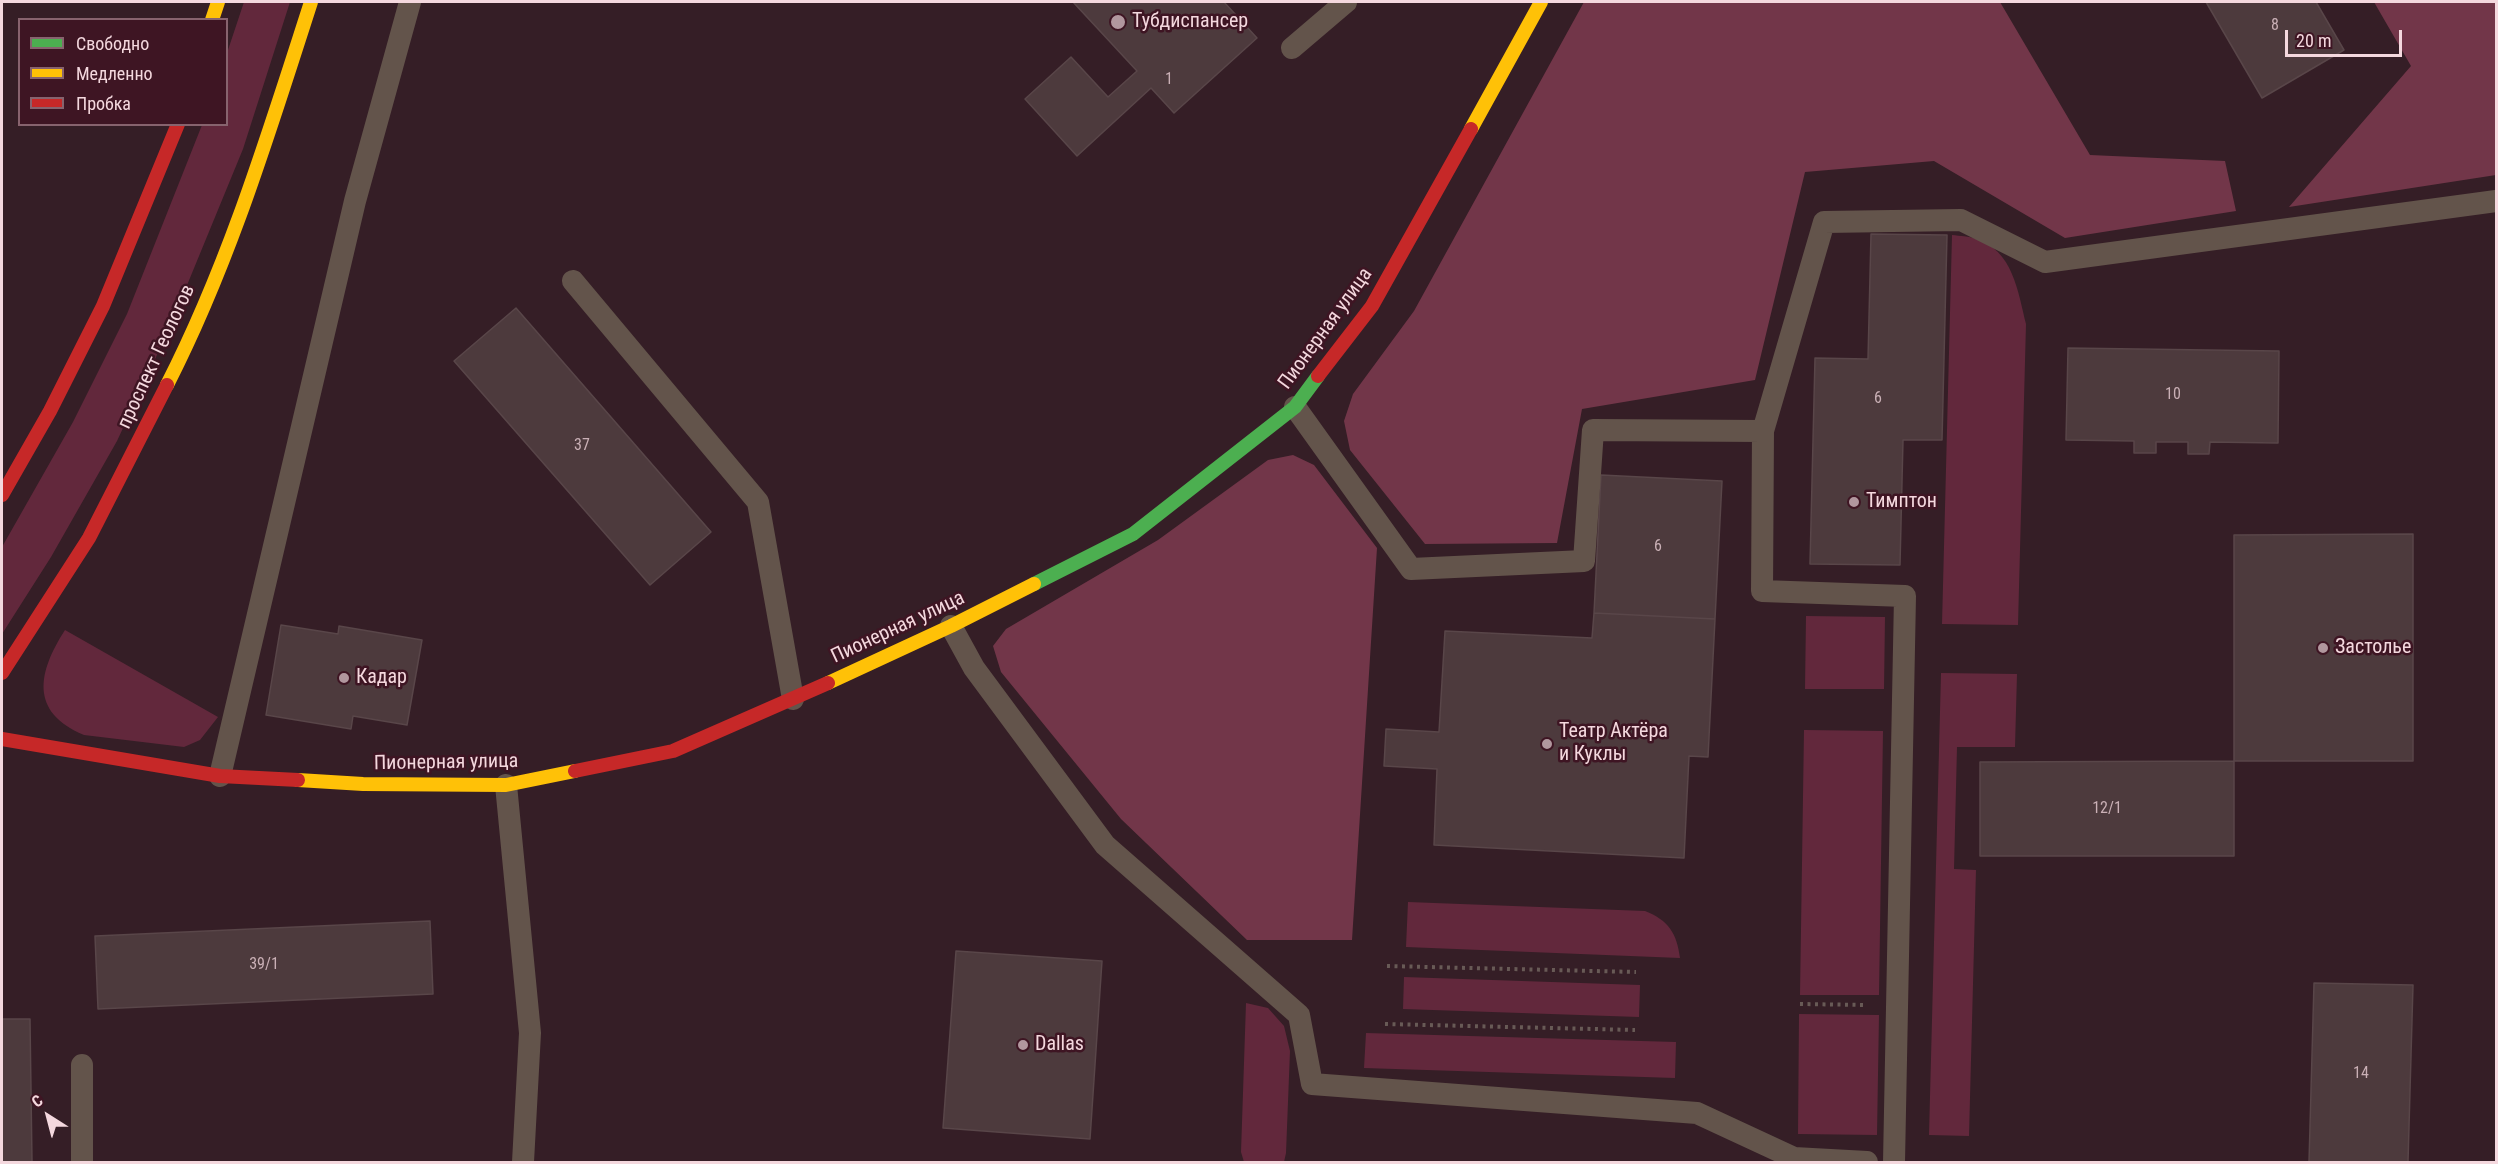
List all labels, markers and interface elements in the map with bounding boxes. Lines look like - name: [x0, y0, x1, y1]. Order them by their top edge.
- place label: Тубдиспансер: [1132, 10, 1248, 34]
- marker: Тубдиспансер: [1109, 13, 1127, 31]
- house number: 8: [2271, 16, 2279, 36]
- legend: [18, 18, 228, 126]
- scale bar: [2288, 18, 2405, 56]
- text: 20 m: [2296, 30, 2331, 51]
- text: Свободно: [76, 33, 149, 54]
- text: Медленно: [76, 63, 153, 84]
- house number: 1: [1165, 70, 1173, 90]
- text: Пробка: [76, 93, 131, 114]
- street label: Пионерная улица: [1274, 264, 1378, 394]
- street label: проспект Геологов: [113, 281, 201, 433]
- house number: 10: [2165, 385, 2181, 405]
- house number: 6: [1874, 389, 1882, 409]
- house number: 37: [574, 436, 590, 456]
- place label: Тимптон: [1866, 490, 1937, 514]
- marker: Тимптон: [1847, 495, 1861, 509]
- house number: 6: [1654, 537, 1662, 557]
- street label: Пионерная улица: [827, 587, 969, 669]
- place label: Застолье: [2335, 636, 2411, 660]
- marker: Застолье: [2316, 641, 2330, 655]
- place label: Кадар: [356, 666, 407, 690]
- marker: Кадар: [337, 671, 351, 685]
- place label: Театр Актёра и Куклы: [1559, 720, 1668, 767]
- marker: Театр Актёра и Куклы: [1540, 737, 1554, 751]
- street label: Пионерная улица: [374, 750, 518, 776]
- house number: 12/1: [2092, 799, 2122, 819]
- house number: 39/1: [249, 955, 279, 975]
- place label: Dallas: [1035, 1033, 1084, 1057]
- marker: Dallas: [1016, 1038, 1030, 1052]
- house number: 14: [2353, 1064, 2369, 1084]
- north arrow: [18, 1086, 78, 1146]
- text: С: [28, 1091, 46, 1111]

